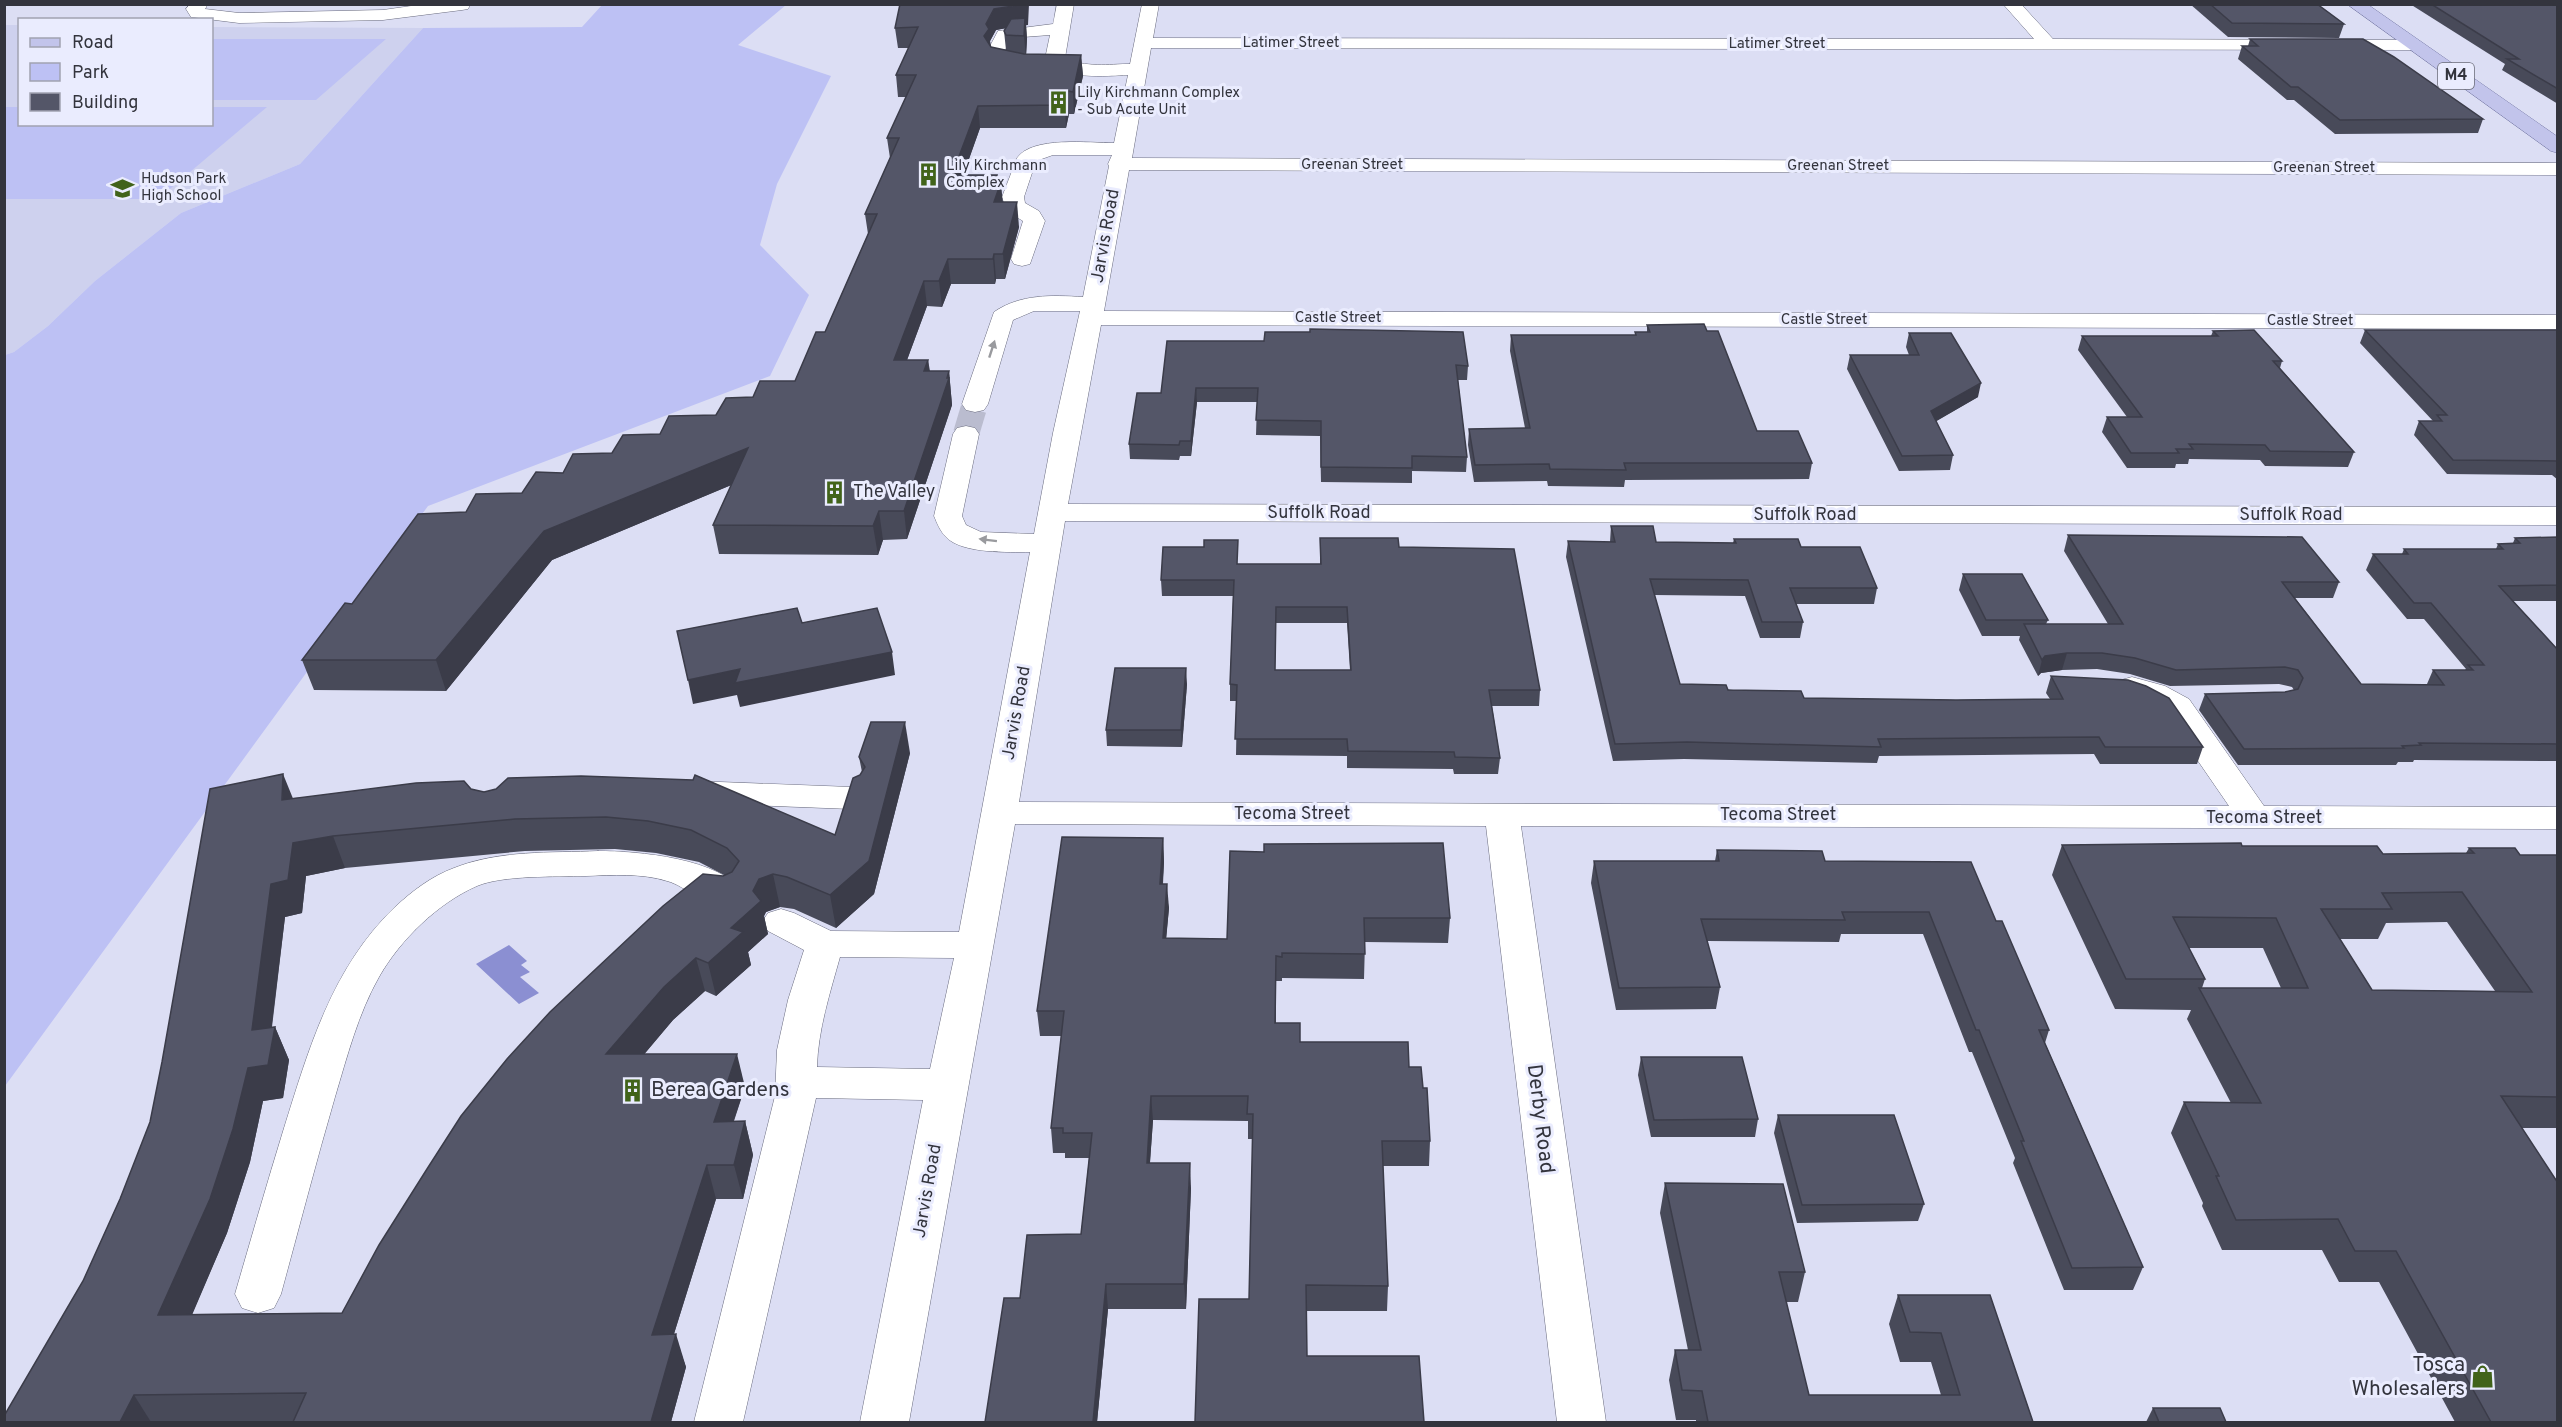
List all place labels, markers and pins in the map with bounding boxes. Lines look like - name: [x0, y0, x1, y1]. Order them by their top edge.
- place label: Lily Kirchmann Complex - Sub Acute Unit: [1077, 84, 1240, 120]
- building icon: Lily Kirchmann Complex - Sub Acute Unit: [1046, 89, 1072, 115]
- place label: Lily Kirchmann Complex: [946, 157, 1047, 193]
- building icon: Lily Kirchmann Complex: [915, 162, 941, 188]
- place label: Hudson Park High School: [141, 170, 226, 206]
- school or university icon: Hudson Park High School: [110, 175, 136, 201]
- building icon: The Valley: [822, 479, 848, 505]
- place label: The Valley: [853, 481, 935, 504]
- building icon: Berea Gardens: [620, 1077, 646, 1103]
- place label: Berea Gardens: [651, 1077, 790, 1104]
- place label: Tosca Wholesalers: [2351, 1352, 2465, 1403]
- shop icon: Tosca Wholesalers: [2470, 1364, 2496, 1390]

